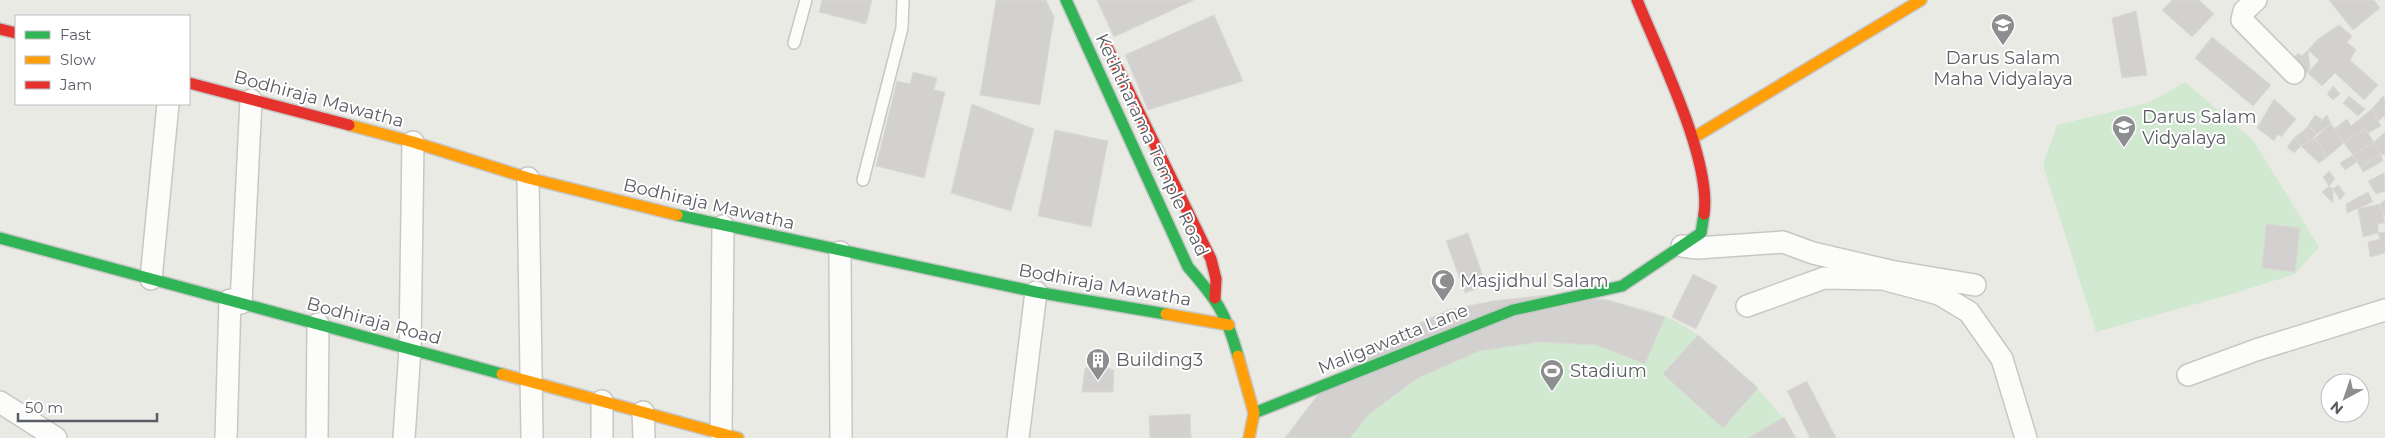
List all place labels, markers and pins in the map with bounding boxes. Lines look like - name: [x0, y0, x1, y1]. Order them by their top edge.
- school or university icon: Darus Salam Maha Vidyalaya: [1990, 12, 2016, 46]
- place label: Darus Salam Maha Vidyalaya: [1933, 47, 2073, 90]
- place label: Darus Salam Vidyalaya: [2142, 106, 2257, 149]
- school or university icon: Darus Salam Vidyalaya: [2111, 114, 2137, 148]
- mosque icon: Masjidhul Salam: [1430, 268, 1456, 302]
- place label: Masjidhul Salam: [1460, 270, 1609, 292]
- building icon: Building3: [1085, 347, 1111, 381]
- place label: Building3: [1116, 349, 1203, 371]
- sports icon: Stadium: [1539, 358, 1565, 392]
- place label: Stadium: [1570, 360, 1647, 382]

